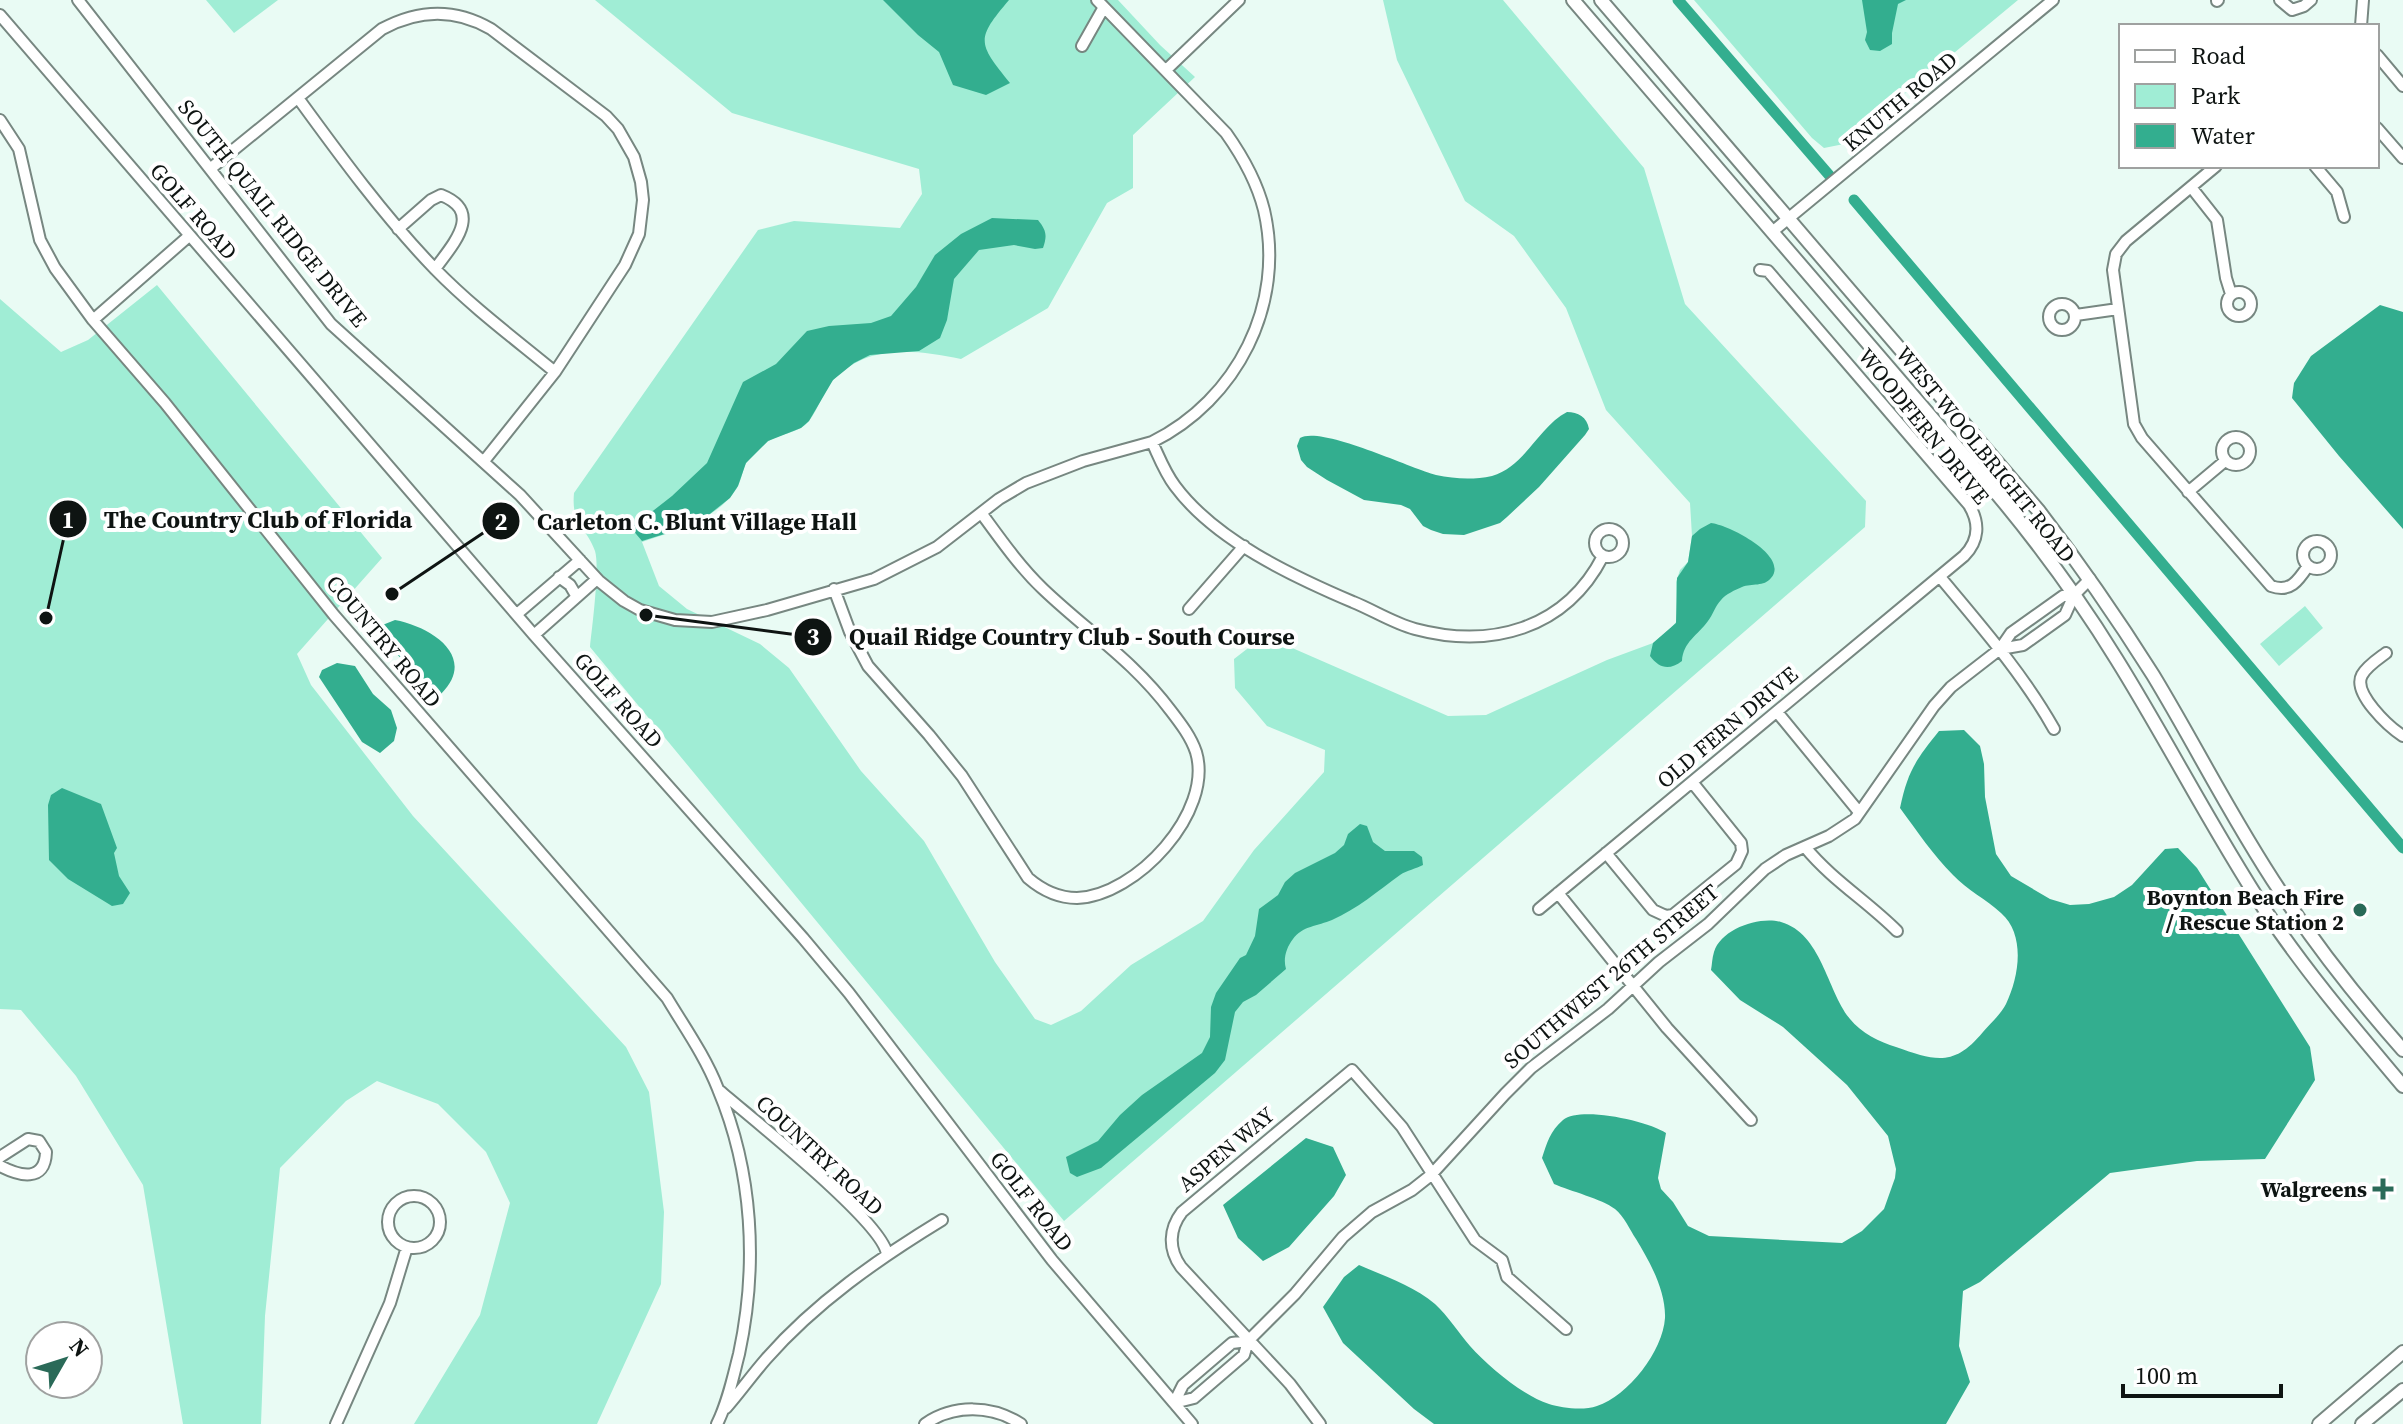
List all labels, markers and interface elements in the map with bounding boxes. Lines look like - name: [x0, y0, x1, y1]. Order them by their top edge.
- legend: [2119, 24, 2379, 168]
- text: Road: [2191, 39, 2246, 72]
- street label: KNUTH ROAD: [1836, 44, 1964, 158]
- text: Park: [2191, 79, 2241, 112]
- street label: SOUTH QUAIL RIDGE DRIVE: [172, 93, 374, 333]
- text: Water: [2191, 119, 2255, 152]
- street label: GOLF ROAD: [144, 156, 244, 266]
- street label: WEST WOOLBRIGHT ROAD: [1889, 339, 2083, 569]
- street label: WOODFERN DRIVE: [1852, 342, 1996, 510]
- callout: The Country Club of Florida: [48, 495, 428, 543]
- callout: Carleton C. Blunt Village Hall: [481, 497, 873, 545]
- text: 1: [61, 503, 75, 536]
- text: The Country Club of Florida: [104, 503, 412, 536]
- text: 2: [494, 505, 508, 538]
- text: Carleton C. Blunt Village Hall: [537, 505, 857, 538]
- street label: COUNTRY ROAD: [320, 568, 448, 714]
- callout: Quail Ridge Country Club - South Course: [793, 613, 1311, 661]
- text: 3: [806, 620, 820, 653]
- text: Quail Ridge Country Club - South Course: [849, 620, 1295, 653]
- street label: GOLF ROAD: [568, 646, 670, 754]
- street label: OLD FERN DRIVE: [1650, 659, 1804, 795]
- street label: SOUTHWEST 26TH STREET: [1497, 877, 1725, 1075]
- place label: Boynton Beach Fire / Rescue Station 2: [2147, 882, 2344, 937]
- marker: Boynton Beach Fire / Rescue Station 2: [2351, 901, 2369, 919]
- street label: COUNTRY ROAD: [750, 1088, 890, 1222]
- street label: ASPEN WAY: [1171, 1100, 1281, 1198]
- street label: GOLF ROAD: [983, 1145, 1081, 1257]
- place label: Walgreens: [2260, 1174, 2367, 1204]
- marker: Walgreens: [2374, 1180, 2392, 1198]
- north arrow: [24, 1320, 104, 1400]
- text: N: [63, 1332, 96, 1363]
- scale bar: [2123, 1348, 2281, 1398]
- text: 100 m: [2135, 1359, 2198, 1392]

